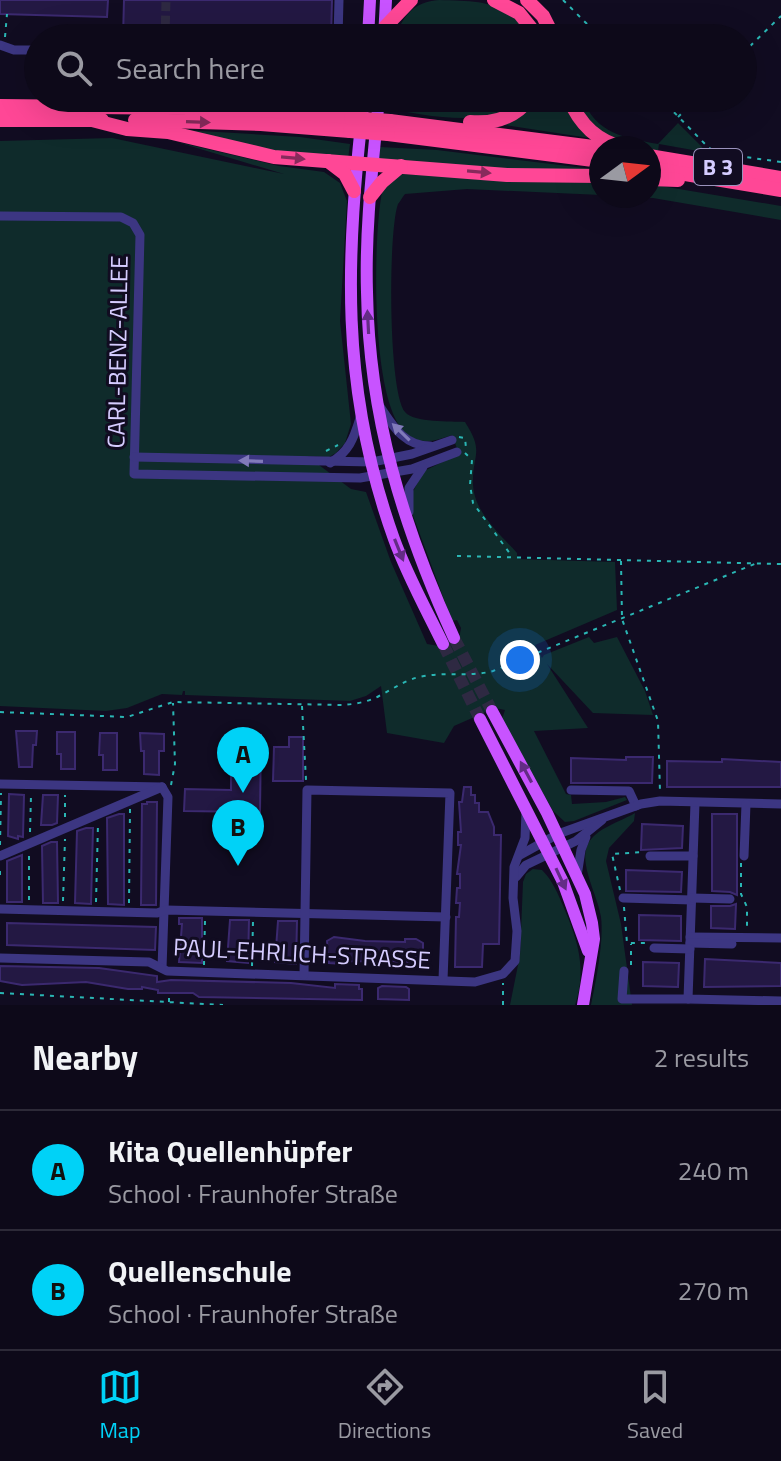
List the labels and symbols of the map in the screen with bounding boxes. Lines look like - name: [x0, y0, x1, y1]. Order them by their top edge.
- one-way arrow: [186, 115, 211, 128]
- north arrow: [589, 136, 661, 208]
- road number: B 3: [694, 149, 742, 185]
- one-way arrow: [281, 152, 306, 165]
- one-way arrow: [467, 166, 492, 179]
- street label: CARL-BENZ-ALLEE: [97, 255, 137, 449]
- one-way arrow: [361, 309, 374, 334]
- one-way arrow: [392, 423, 411, 441]
- one-way arrow: [238, 454, 263, 467]
- one-way arrow: [393, 538, 406, 562]
- your location: [500, 640, 540, 680]
- pin: A: [217, 727, 269, 793]
- one-way arrow: [519, 761, 533, 783]
- pin: B: [212, 800, 264, 866]
- one-way arrow: [554, 867, 568, 890]
- street label: PAUL-EHRLICH-STRASSE: [172, 928, 432, 978]

